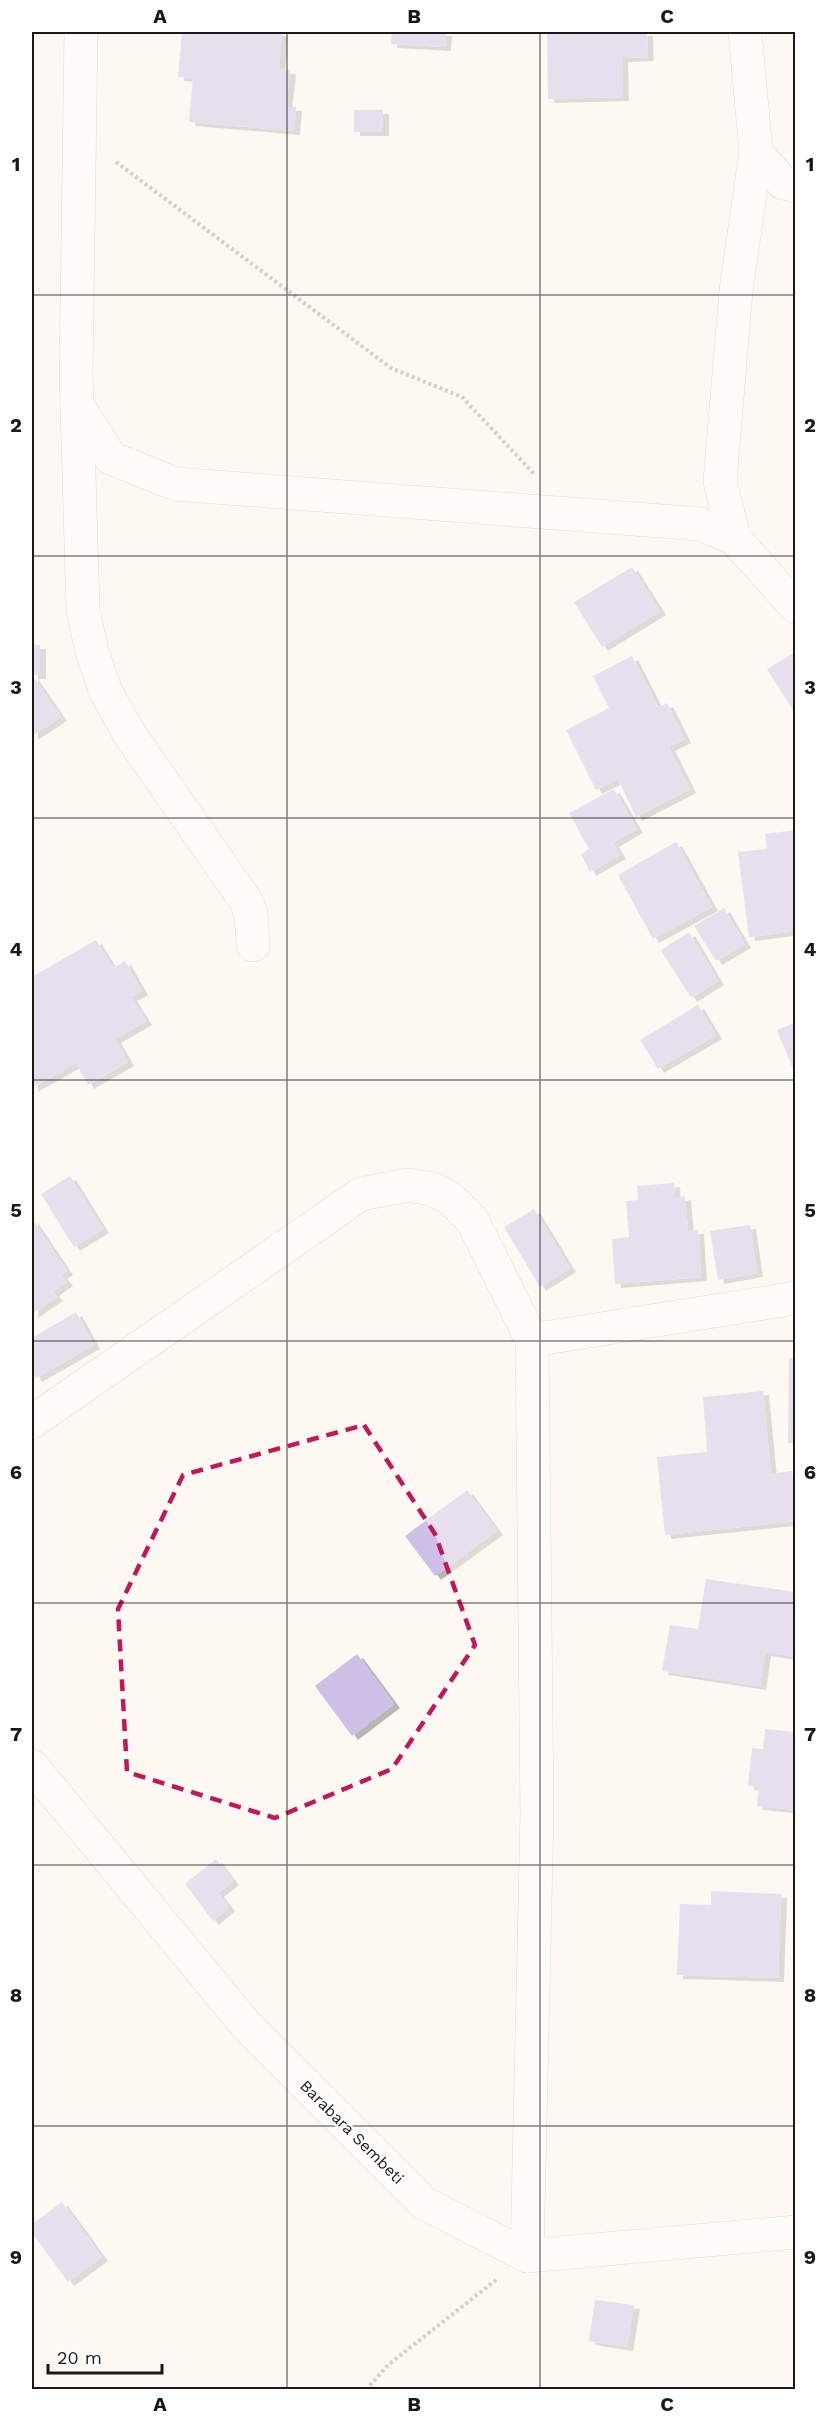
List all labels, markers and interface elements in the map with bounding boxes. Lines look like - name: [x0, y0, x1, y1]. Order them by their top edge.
- text: A: [153, 4, 167, 28]
- text: B: [407, 4, 421, 28]
- text: C: [660, 4, 674, 28]
- text: 1: [12, 152, 20, 176]
- text: 1: [806, 152, 814, 176]
- text: 2: [10, 413, 22, 437]
- text: 2: [804, 413, 816, 437]
- text: 3: [10, 675, 22, 699]
- text: 3: [804, 675, 816, 699]
- text: 4: [10, 937, 23, 961]
- text: 4: [804, 937, 817, 961]
- text: 5: [10, 1198, 22, 1222]
- text: 5: [804, 1198, 816, 1222]
- text: 6: [10, 1460, 22, 1484]
- text: 6: [804, 1460, 816, 1484]
- text: 7: [10, 1722, 22, 1746]
- text: 7: [804, 1722, 816, 1746]
- text: 8: [10, 1983, 22, 2007]
- text: 8: [804, 1983, 816, 2007]
- street label: Barabara Sembeti: [296, 2076, 408, 2188]
- text: 9: [10, 2245, 22, 2269]
- text: 9: [804, 2245, 816, 2269]
- scale bar: [48, 2337, 162, 2375]
- text: 20 m: [57, 2347, 102, 2368]
- text: A: [153, 2392, 167, 2416]
- text: B: [407, 2392, 421, 2416]
- text: C: [660, 2392, 674, 2416]

